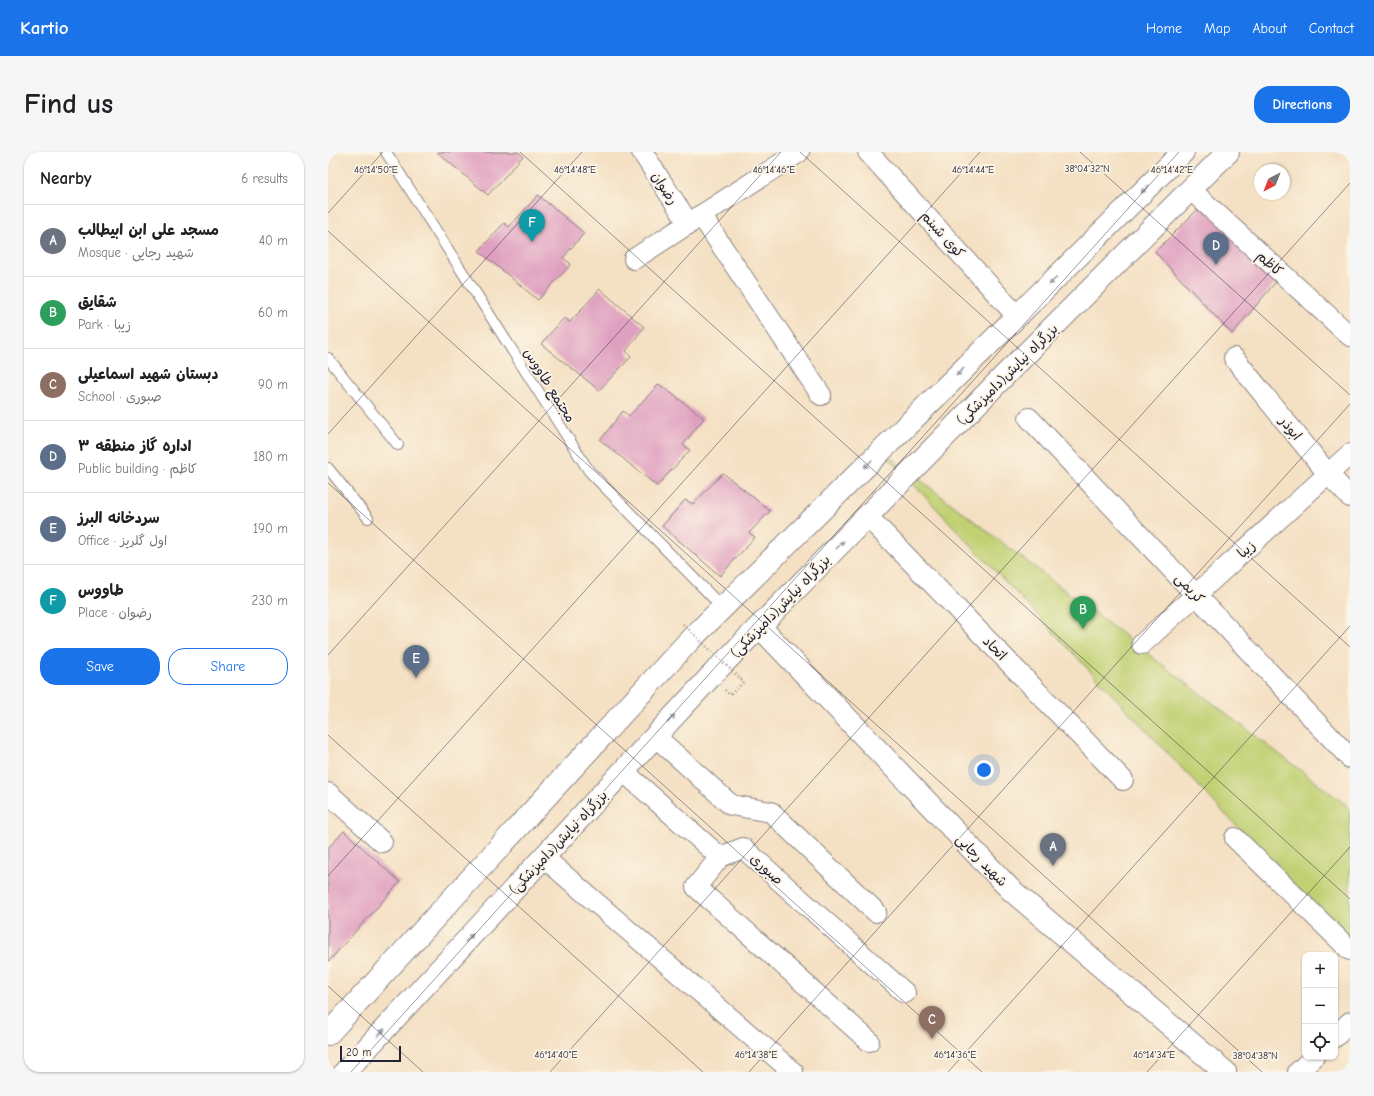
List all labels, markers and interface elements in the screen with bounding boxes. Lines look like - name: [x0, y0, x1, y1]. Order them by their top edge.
- text: Kartio: [20, 17, 69, 39]
- text: Home: [1146, 20, 1182, 37]
- text: Map: [1204, 20, 1230, 37]
- text: About: [1252, 20, 1287, 37]
- text: Contact: [1309, 20, 1354, 37]
- button: Directions: [1254, 86, 1350, 123]
- text: Find us: [24, 88, 113, 120]
- text: 38°04'32"N: [1064, 163, 1110, 175]
- text: 46°14'50"E: [354, 164, 398, 176]
- text: 46°14'48"E: [554, 164, 596, 176]
- text: 46°14'46"E: [753, 164, 795, 176]
- text: 46°14'44"E: [952, 164, 994, 176]
- text: 46°14'42"E: [1151, 164, 1193, 176]
- north arrow: [1254, 164, 1290, 200]
- text: Nearby: [40, 169, 91, 188]
- street label: رضوان: [648, 169, 682, 208]
- text: 6 results: [241, 171, 288, 186]
- one-way arrow: [1140, 184, 1150, 194]
- street label: کوی شبنم: [916, 207, 968, 263]
- pin: F: [519, 209, 545, 242]
- text: مسجد علی ابن ابیطالب: [78, 221, 219, 239]
- pin: D: [1203, 232, 1229, 265]
- text: A: [49, 233, 57, 248]
- text: 40 m: [259, 233, 288, 248]
- text: Mosque · شهید رجایی: [78, 245, 194, 260]
- street label: کاظم: [1252, 247, 1286, 281]
- one-way arrow: [1048, 276, 1058, 286]
- text: شقایق: [78, 293, 117, 311]
- text: B: [49, 305, 57, 320]
- text: 60 m: [258, 305, 288, 320]
- text: Park · زیبا: [78, 317, 131, 332]
- street label: بزرگراه نیایش(دامپزشکی): [953, 320, 1062, 429]
- street label: مجتمع طاووس: [518, 345, 579, 427]
- text: دبستان شهید اسماعیلی: [78, 365, 218, 383]
- one-way arrow: [955, 367, 965, 377]
- text: C: [49, 377, 57, 392]
- text: 90 m: [258, 377, 288, 392]
- text: School · صبوری: [78, 389, 162, 404]
- street label: ابوذر: [1275, 412, 1305, 444]
- text: اداره گاز منطقه ۳: [78, 437, 191, 455]
- text: D: [49, 449, 57, 464]
- text: 180 m: [253, 449, 288, 464]
- one-way arrow: [863, 459, 873, 469]
- text: Public building · کاظم: [78, 461, 197, 476]
- text: سردخانه البرز: [78, 509, 160, 527]
- text: E: [49, 521, 57, 536]
- text: 190 m: [253, 521, 288, 536]
- text: Office · اول گلریز: [78, 533, 167, 548]
- street label: زیبا: [1234, 537, 1259, 562]
- one-way arrow: [835, 540, 844, 550]
- street label: بزرگراه نیایش(دامپزشکی): [727, 551, 835, 662]
- street label: کریمی: [1171, 570, 1208, 607]
- text: طاووس: [78, 581, 124, 599]
- text: F: [49, 593, 57, 608]
- text: 230 m: [252, 593, 288, 608]
- pin: B: [1070, 596, 1096, 629]
- text: Place · رضوان: [78, 605, 152, 620]
- street label: اتحاد: [979, 633, 1010, 664]
- pin: E: [403, 645, 429, 678]
- button: Save: [40, 648, 160, 685]
- button: Share: [168, 648, 288, 685]
- one-way arrow: [667, 714, 676, 724]
- your location: [974, 760, 994, 780]
- street label: بزرگراه نیایش(دامپزشکی): [506, 787, 612, 899]
- street label: شهید رجایی: [952, 830, 1011, 890]
- pin: A: [1040, 833, 1066, 866]
- street label: صبوری: [747, 850, 787, 889]
- one-way arrow: [464, 933, 473, 942]
- map controls: [1302, 952, 1338, 1060]
- button: +: [1302, 952, 1338, 988]
- button: −: [1302, 988, 1338, 1024]
- pin: C: [919, 1006, 945, 1039]
- button: locate: [1302, 1024, 1338, 1060]
- one-way arrow: [376, 1028, 386, 1038]
- scale bar: [340, 1044, 401, 1063]
- text: 20 m: [346, 1046, 371, 1059]
- text: 46°14'40"E: [534, 1049, 578, 1061]
- text: 46°14'38"E: [735, 1049, 777, 1061]
- text: 46°14'36"E: [934, 1049, 976, 1061]
- text: 46°14'34"E: [1133, 1049, 1175, 1061]
- text: 38°04'38"N: [1232, 1050, 1278, 1062]

